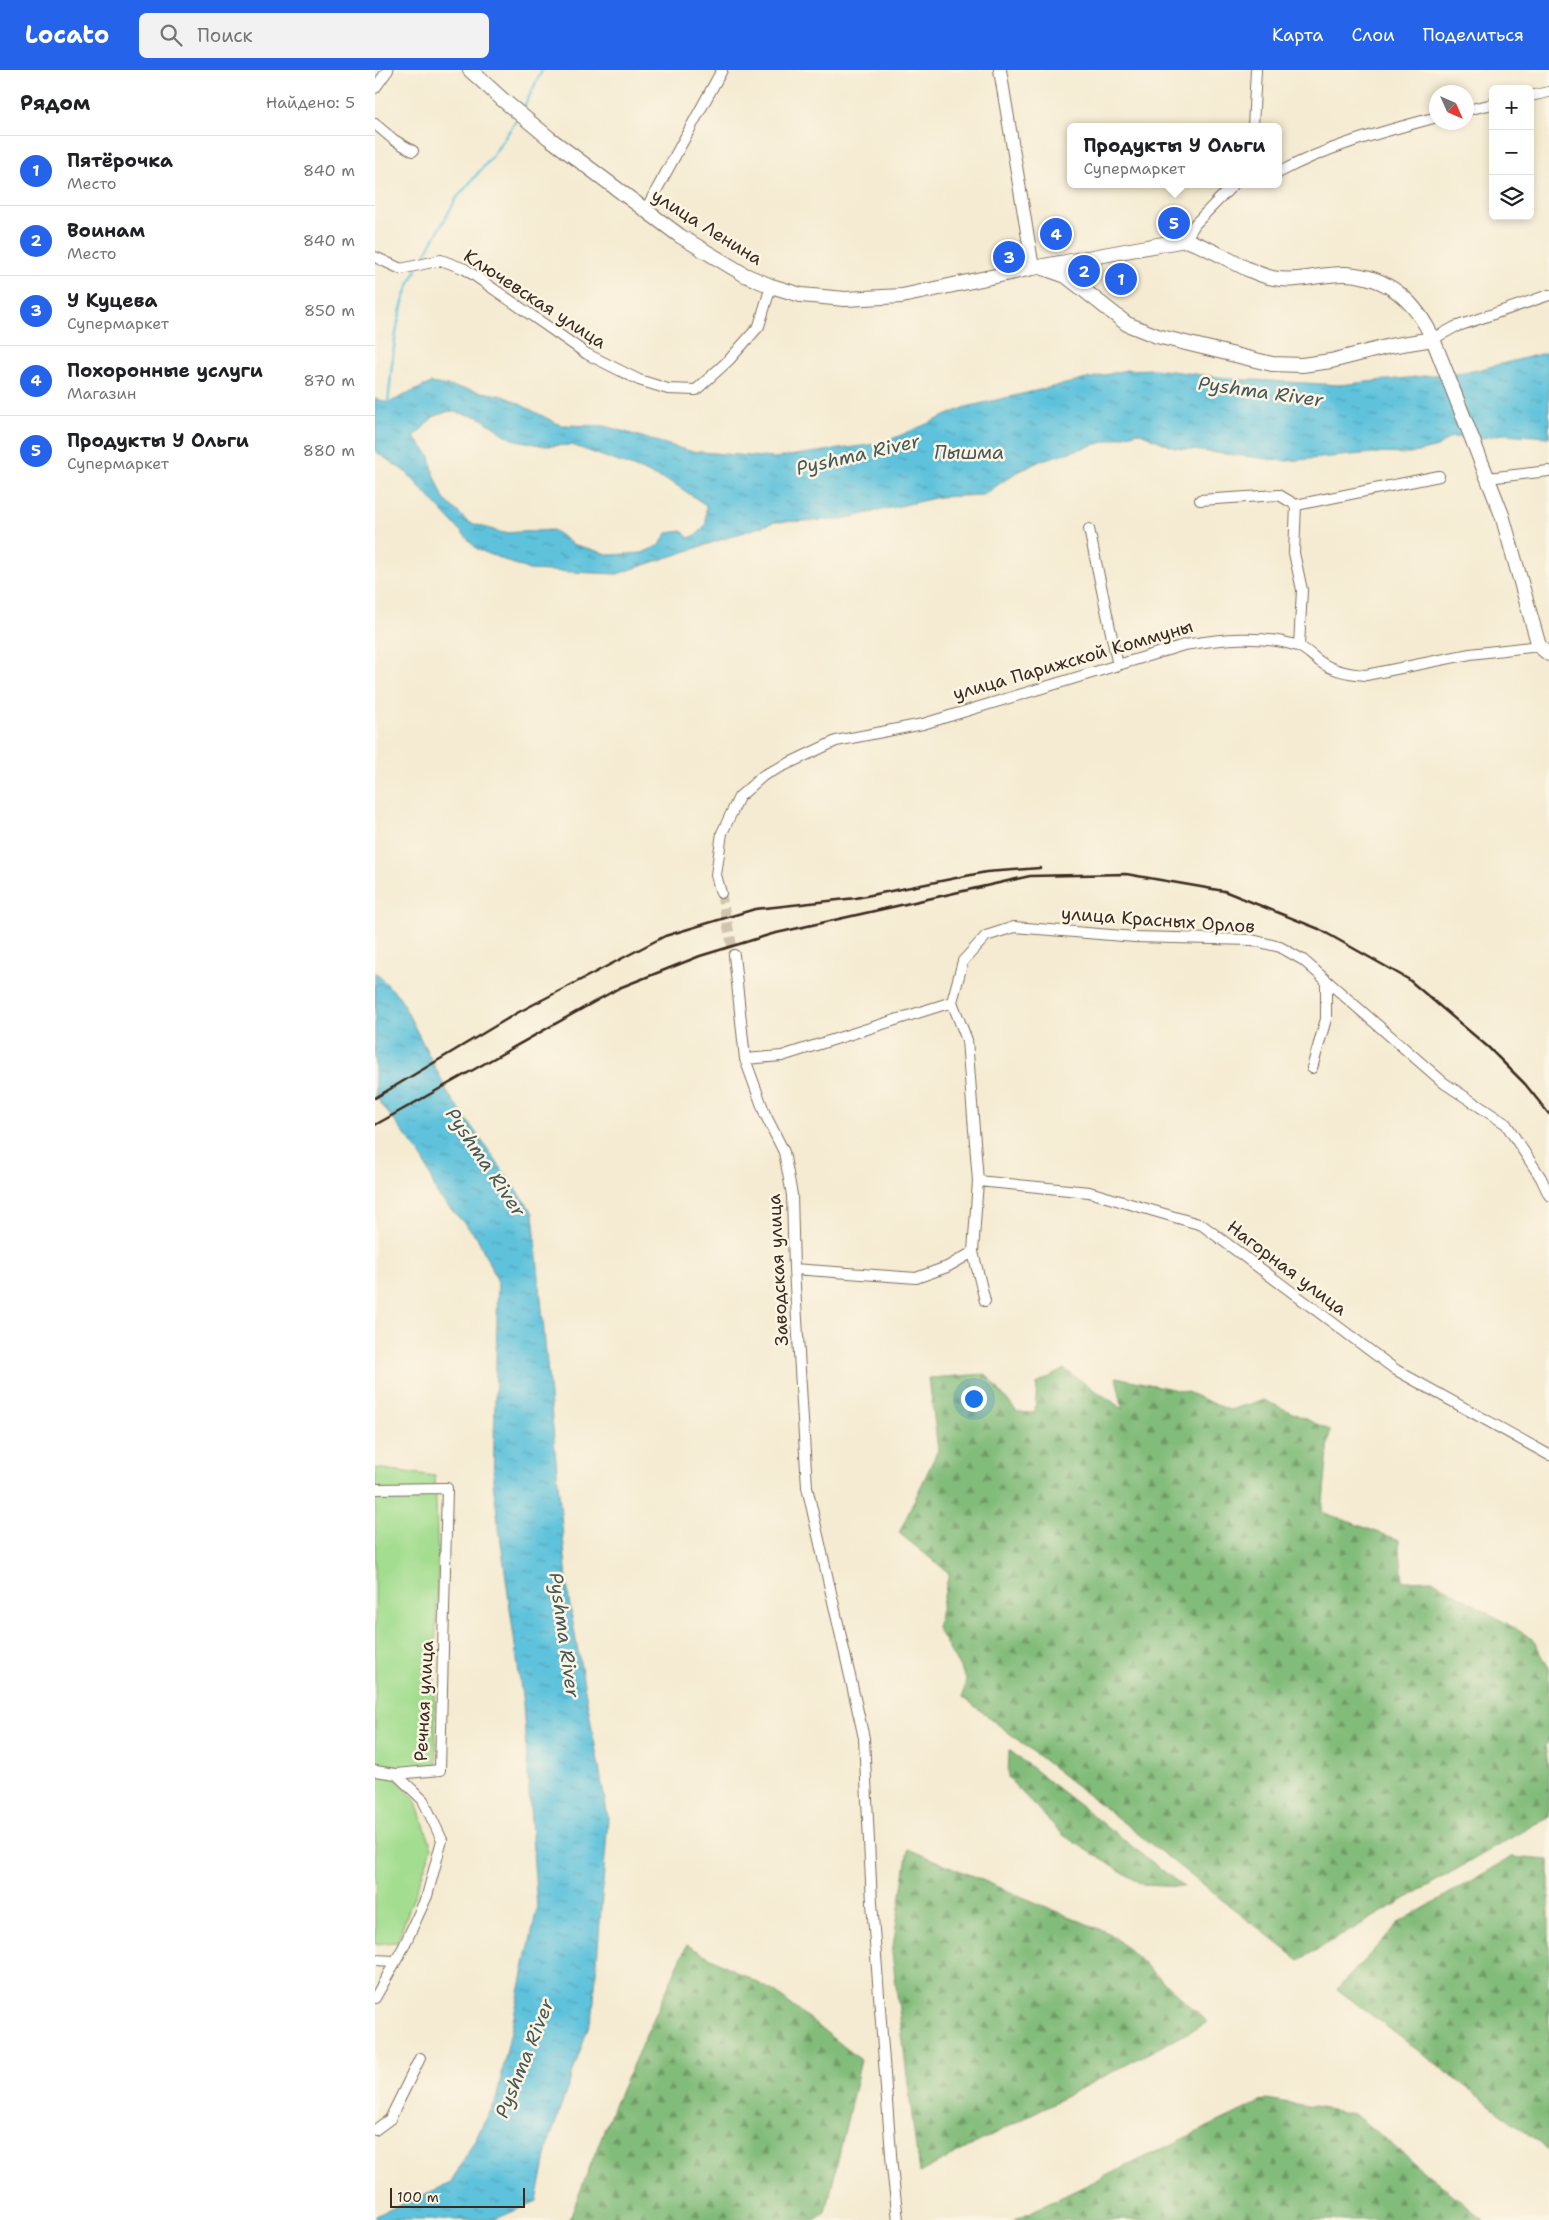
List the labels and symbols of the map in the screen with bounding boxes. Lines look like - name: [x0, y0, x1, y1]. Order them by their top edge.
- north arrow: [1429, 85, 1474, 130]
- street label: улица Ленина: [647, 183, 767, 271]
- pin: 5: [1158, 204, 1190, 242]
- pin: 4: [1040, 215, 1072, 253]
- pin: 3: [993, 238, 1025, 276]
- street label: Ключевская улица: [459, 244, 611, 354]
- pin: 2: [1068, 252, 1100, 290]
- pin: 1: [1105, 260, 1137, 298]
- water label: Pyshma River: [1197, 370, 1326, 413]
- water label: Pyshma River: [794, 428, 923, 481]
- water label: Пышма: [934, 440, 1004, 465]
- street label: улица Парижской Коммуны: [950, 614, 1196, 706]
- street label: улица Красных Орлов: [1060, 901, 1256, 939]
- water label: Pyshma River: [440, 1103, 532, 1222]
- street label: Заводская улица: [762, 1193, 794, 1347]
- street label: Нагорная улица: [1222, 1215, 1352, 1321]
- your location: [961, 1386, 987, 1412]
- water label: Pyshma River: [543, 1571, 586, 1700]
- street label: Речная улица: [409, 1640, 439, 1762]
- water label: Pyshma River: [489, 1994, 560, 2121]
- scale bar: [390, 2185, 525, 2208]

